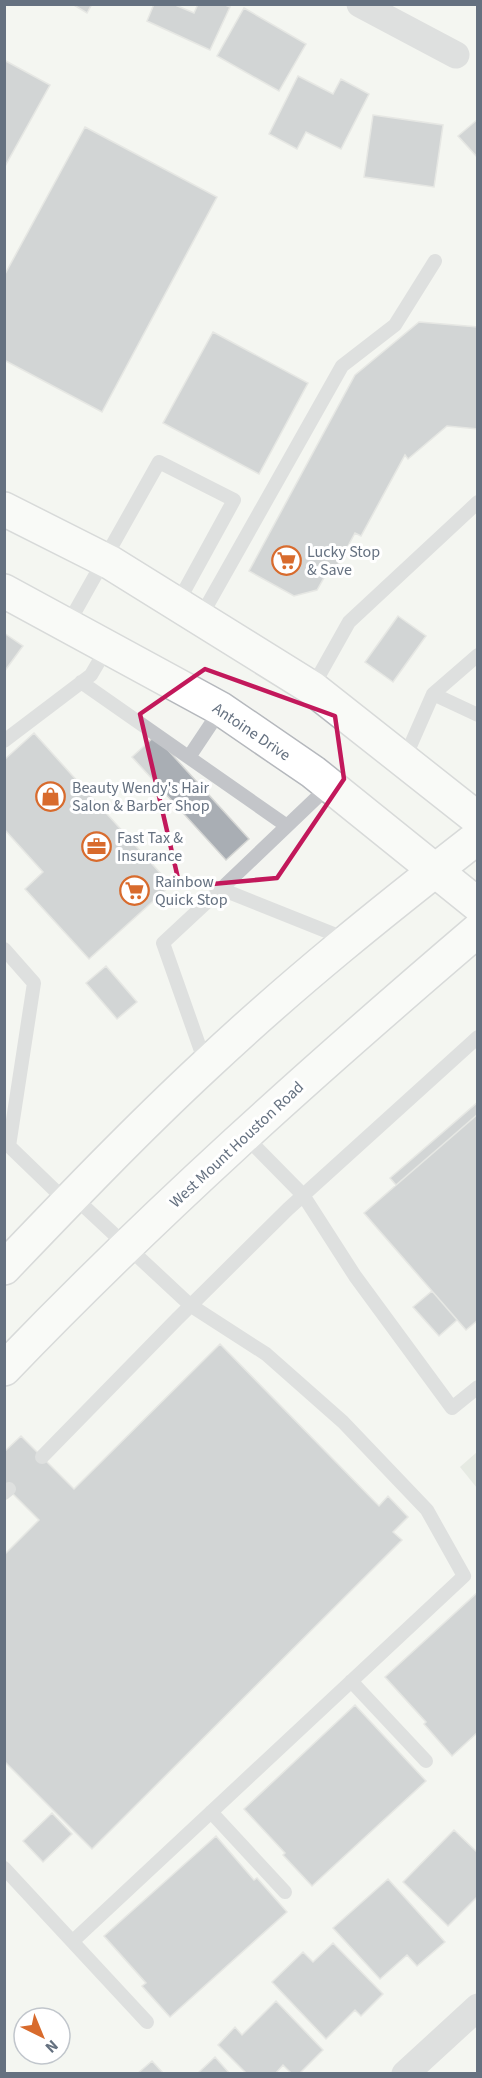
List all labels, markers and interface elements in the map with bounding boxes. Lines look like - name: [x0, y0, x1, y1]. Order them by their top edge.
- place label: Lucky Stop & Save: [307, 541, 380, 581]
- supermarket icon: Lucky Stop & Save: [270, 544, 302, 576]
- street label: Antoine Drive: [208, 698, 295, 766]
- place label: Beauty Wendy's Hair Salon & Barber Shop: [72, 777, 210, 817]
- shop icon: Beauty Wendy's Hair Salon & Barber Shop: [35, 780, 67, 812]
- place label: Fast Tax & Insurance: [117, 827, 183, 867]
- office icon: Fast Tax & Insurance: [80, 830, 112, 862]
- place label: Rainbow Quick Stop: [155, 871, 228, 911]
- supermarket icon: Rainbow Quick Stop: [118, 874, 150, 906]
- street label: West Mount Houston Road: [165, 1077, 309, 1213]
- north arrow: [12, 2006, 72, 2066]
- text: N: [40, 2035, 63, 2058]

